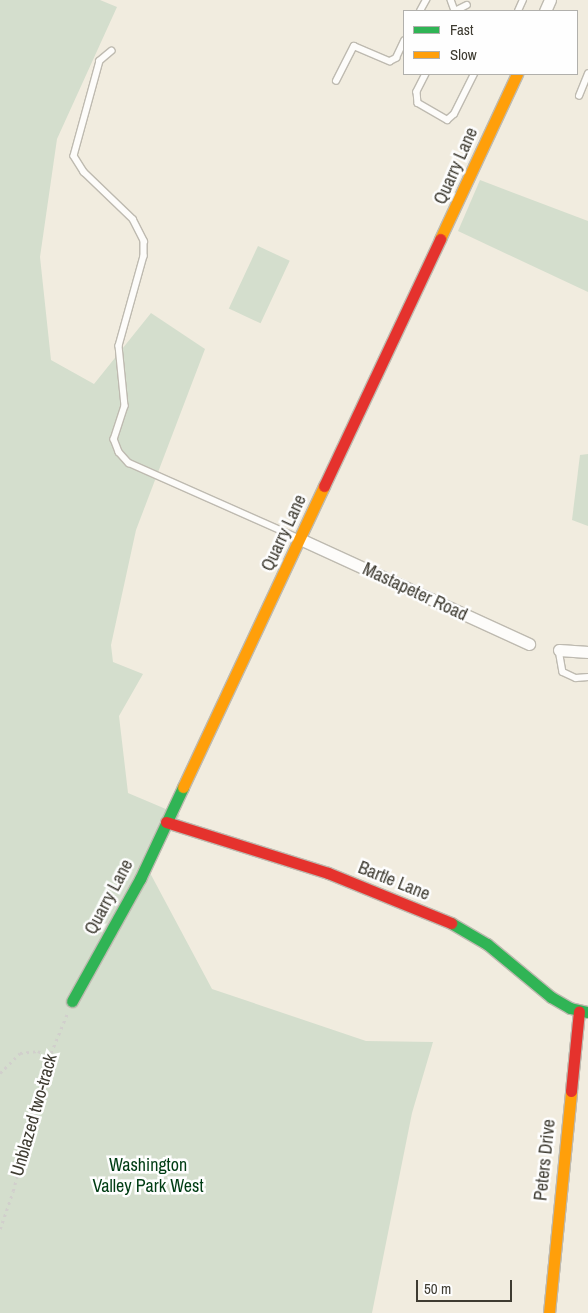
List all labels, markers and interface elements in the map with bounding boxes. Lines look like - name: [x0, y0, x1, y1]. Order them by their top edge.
- legend: [403, 10, 578, 75]
- text: Fast: [450, 19, 473, 40]
- text: Slow: [450, 44, 477, 65]
- street label: Quarry Lane: [429, 124, 483, 208]
- street label: Quarry Lane: [257, 491, 311, 575]
- street label: Mastapeter Road: [359, 558, 471, 626]
- street label: Quarry Lane: [80, 856, 138, 938]
- street label: Bartle Lane: [355, 857, 433, 905]
- street label: Unblazed two-track: [6, 1051, 62, 1179]
- street label: Peters Drive: [530, 1118, 560, 1202]
- park label: Washington Valley Park West: [92, 1155, 204, 1198]
- scale bar: [418, 1270, 514, 1302]
- text: 50 m: [424, 1278, 451, 1299]

